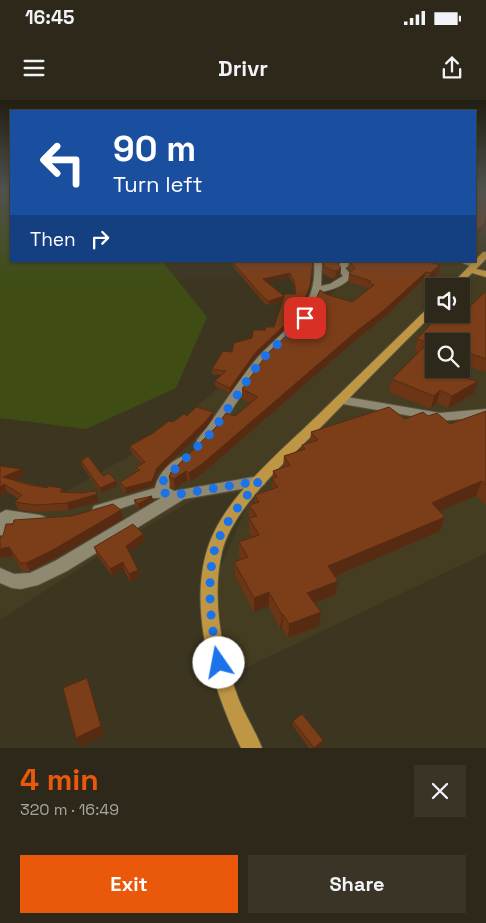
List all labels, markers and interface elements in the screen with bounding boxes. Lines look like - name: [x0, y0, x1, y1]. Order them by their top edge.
- text: 16:45: [25, 5, 74, 30]
- icon: menu: [20, 54, 48, 82]
- text: Drivr: [218, 54, 268, 82]
- icon: share: [438, 54, 466, 82]
- text: 90 m: [113, 127, 196, 171]
- icon: left: [30, 130, 95, 195]
- text: Turn left: [113, 170, 203, 198]
- icon: right: [86, 225, 114, 253]
- text: Then: [30, 227, 76, 252]
- map controls: [425, 278, 470, 378]
- button: sound: [425, 278, 470, 323]
- pin: [284, 297, 326, 339]
- icon: arrive: [291, 304, 319, 332]
- button: search: [425, 333, 470, 378]
- position arrow: [192, 636, 244, 688]
- text: 4 min: [20, 760, 99, 799]
- button: close: [414, 765, 466, 817]
- text: 320 m · 16:49: [20, 799, 119, 820]
- button: Exit: [20, 855, 238, 913]
- button: Share: [248, 855, 466, 913]

